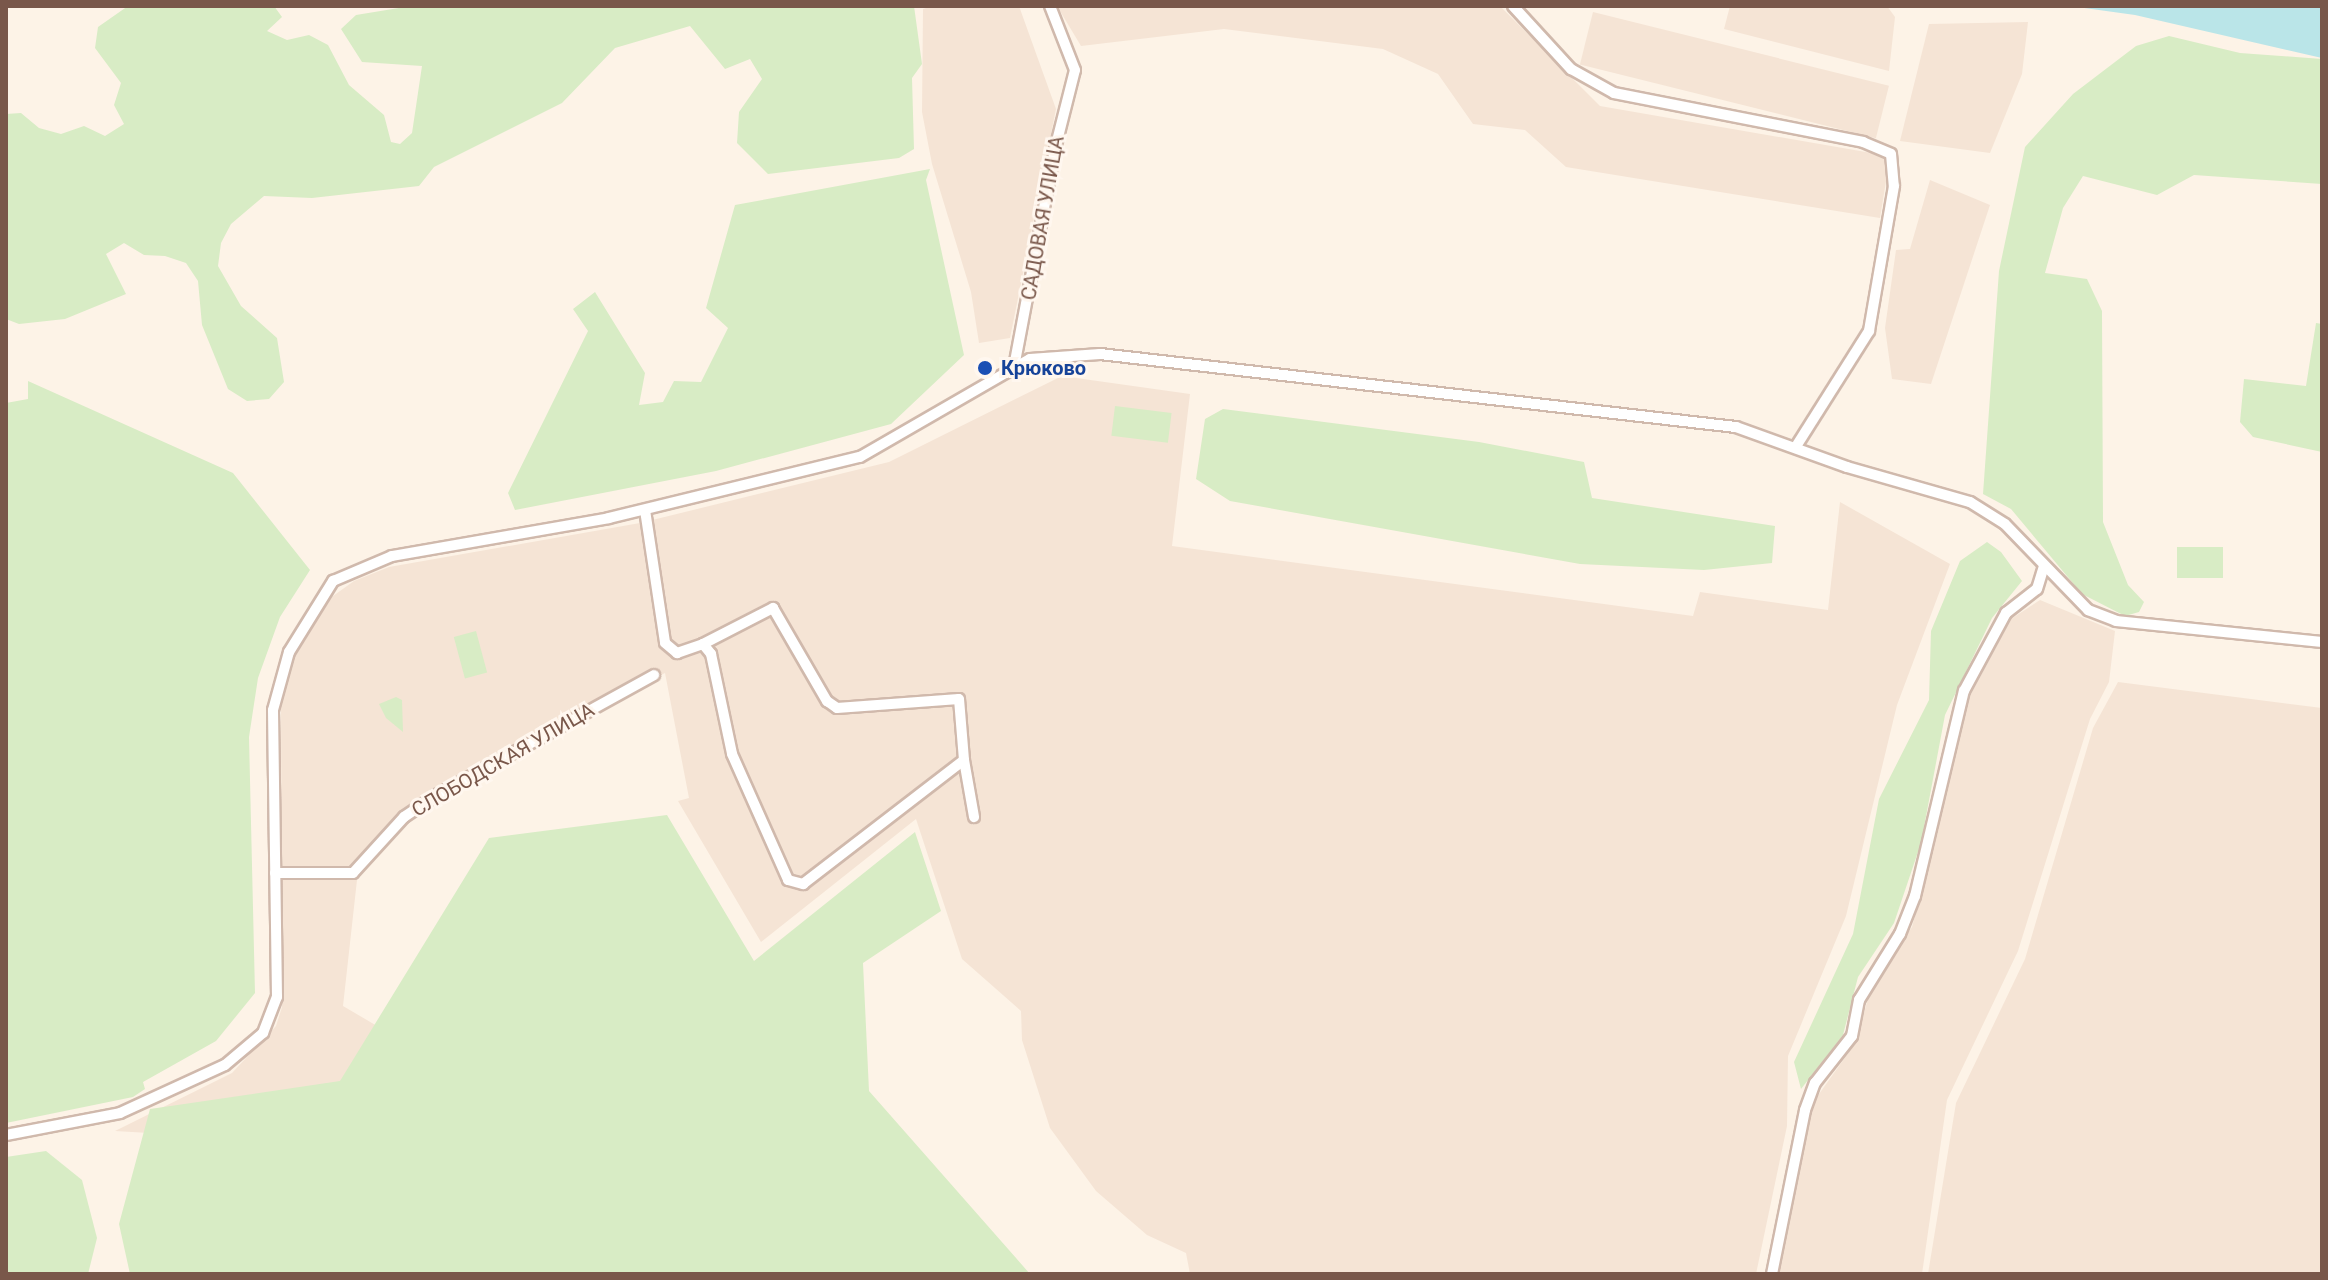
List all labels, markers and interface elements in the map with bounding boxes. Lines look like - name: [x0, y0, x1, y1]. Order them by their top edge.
- street label: САДОВАЯ УЛИЦА: [1017, 134, 1069, 302]
- place label: Крюково: [1001, 356, 1086, 380]
- marker: Крюково: [976, 359, 994, 377]
- street label: СЛОБОДСКАЯ УЛИЦА: [407, 698, 599, 822]

